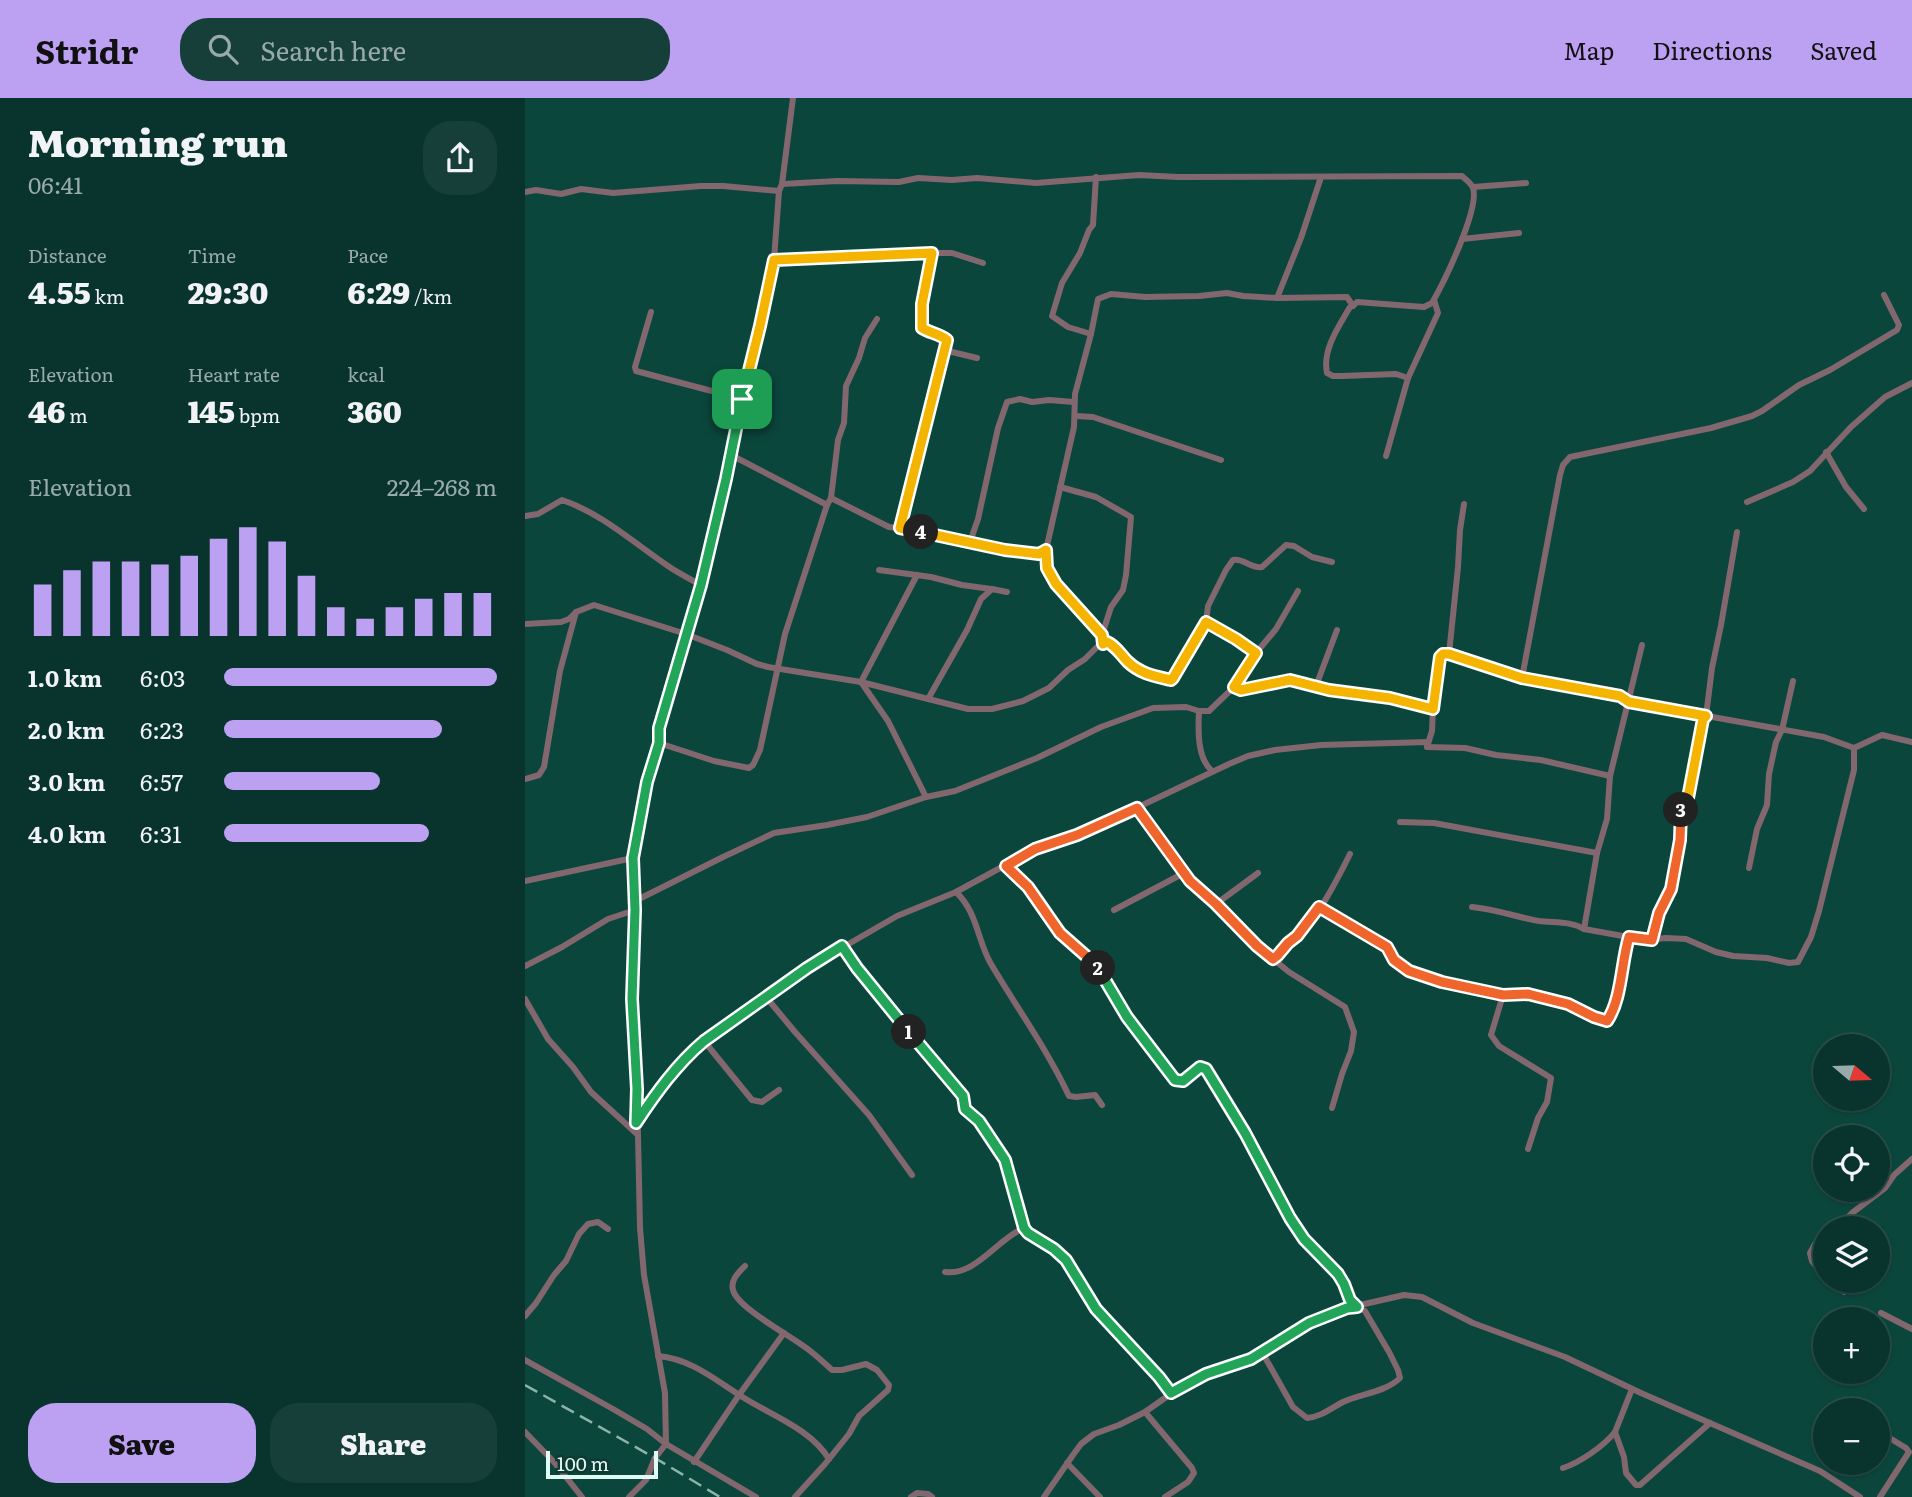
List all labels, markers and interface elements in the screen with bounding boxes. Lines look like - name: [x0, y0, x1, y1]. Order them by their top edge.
- search box: [180, 18, 670, 81]
- text: Stridr: [35, 25, 138, 74]
- icon: search: [204, 30, 242, 68]
- text: Search here: [260, 30, 406, 69]
- text: Map: [1563, 32, 1614, 67]
- text: Directions: [1652, 32, 1772, 67]
- text: Saved: [1810, 32, 1877, 67]
- text: Morning run: [28, 112, 288, 169]
- button: share: [423, 121, 497, 195]
- text: 06:41: [28, 167, 83, 201]
- text: Distance: [28, 241, 107, 269]
- text: Time: [188, 241, 236, 269]
- text: Pace: [347, 241, 388, 269]
- text: 4.55: [28, 269, 91, 313]
- text: 29:30: [188, 269, 268, 313]
- text: 6:29: [347, 269, 410, 313]
- text: km: [91, 282, 124, 310]
- text: /km: [410, 282, 452, 310]
- text: Elevation: [28, 360, 114, 388]
- text: Heart rate: [188, 360, 280, 388]
- text: kcal: [347, 360, 385, 388]
- pin: [712, 369, 772, 429]
- icon: arrive: [723, 380, 761, 418]
- text: 46: [28, 388, 65, 432]
- text: 145: [188, 388, 235, 432]
- text: 360: [347, 388, 402, 432]
- text: m: [65, 401, 88, 429]
- text: bpm: [235, 401, 280, 429]
- text: Elevation: [28, 469, 132, 503]
- text: 224–268 m: [387, 469, 497, 503]
- pin: 4: [903, 514, 939, 550]
- text: 4: [915, 517, 926, 545]
- text: 1.0 km: [28, 660, 102, 694]
- text: 6:03: [140, 660, 185, 694]
- text: 2.0 km: [28, 712, 105, 746]
- text: 6:23: [140, 712, 184, 746]
- text: 3.0 km: [28, 764, 106, 798]
- text: 6:57: [140, 764, 183, 798]
- pin: 3: [1663, 792, 1699, 828]
- text: 3: [1675, 795, 1686, 823]
- text: 4.0 km: [28, 816, 107, 850]
- text: 6:31: [140, 816, 182, 850]
- pin: 2: [1081, 950, 1115, 986]
- text: 2: [1092, 953, 1103, 981]
- pin: 1: [891, 1014, 927, 1049]
- text: 1: [905, 1017, 912, 1045]
- north arrow: [1813, 1034, 1890, 1111]
- map controls: [1813, 1034, 1890, 1475]
- button: locate: [1813, 1125, 1890, 1202]
- button: layers: [1813, 1216, 1890, 1293]
- button: +: [1813, 1307, 1890, 1384]
- button: −: [1813, 1398, 1890, 1475]
- button: Save: [28, 1403, 256, 1483]
- button: Share: [270, 1403, 497, 1483]
- scale bar: [546, 1448, 658, 1480]
- text: 100 m: [557, 1449, 609, 1477]

